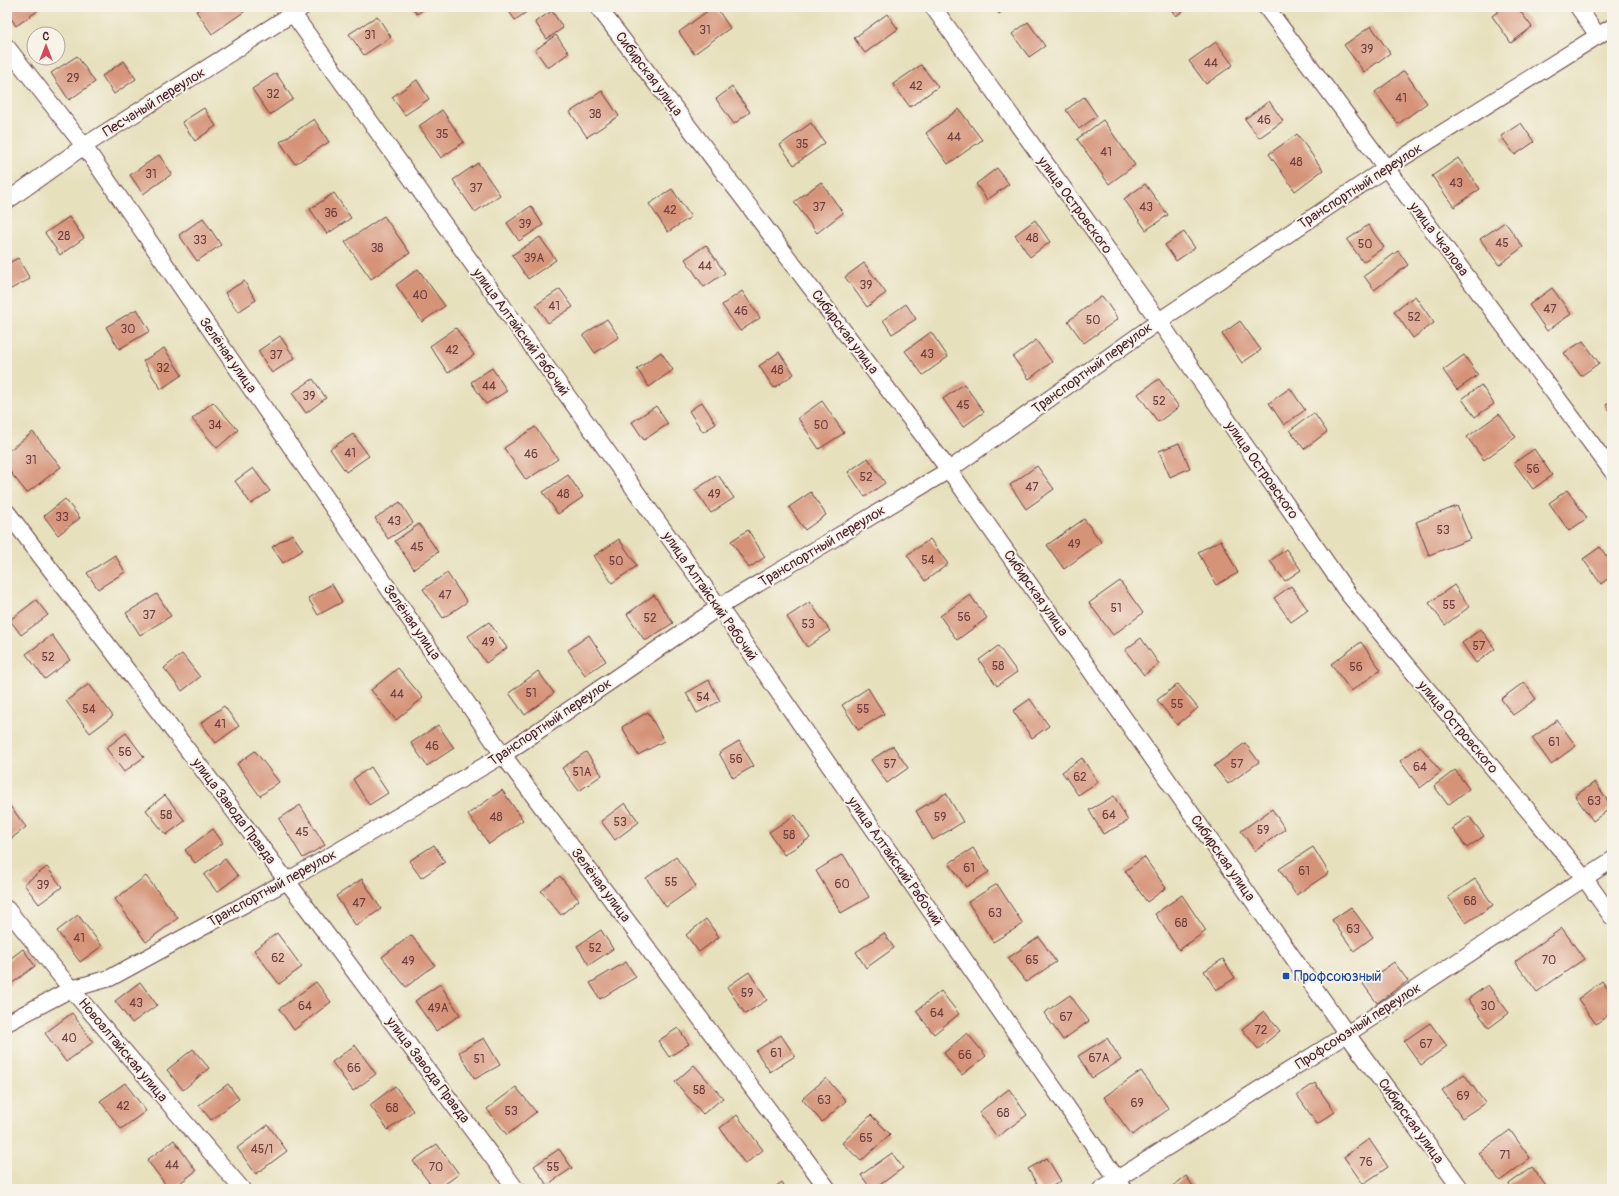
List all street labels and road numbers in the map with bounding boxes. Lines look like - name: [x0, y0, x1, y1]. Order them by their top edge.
- street label: Сибирская улица: [612, 29, 686, 119]
- street label: Песчаный переулок: [100, 64, 208, 140]
- street label: Транспортный переулок: [1295, 139, 1425, 233]
- street label: улица Островского: [1034, 152, 1116, 257]
- street label: улица Чкалова: [1405, 198, 1472, 279]
- street label: улица Алтайский Рабочий: [468, 264, 573, 399]
- street label: Сибирская улица: [808, 287, 882, 377]
- street label: Зелёная улица: [196, 314, 260, 396]
- street label: Транспортный переулок: [1029, 319, 1155, 417]
- street label: улица Островского: [1221, 417, 1302, 523]
- street label: Транспортный переулок: [756, 501, 888, 591]
- street label: улица Алтайский Рабочий: [658, 527, 761, 664]
- street label: Сибирская улица: [1000, 547, 1072, 639]
- street label: Зелёная улица: [380, 581, 444, 663]
- street label: Транспортный переулок: [485, 675, 615, 769]
- street label: улица Островского: [1414, 676, 1502, 777]
- street label: улица Завода Правда: [188, 754, 279, 867]
- street label: улица Алтайский Рабочий: [843, 792, 946, 929]
- street label: Сибирская улица: [1187, 812, 1259, 904]
- street label: Зелёная улица: [568, 845, 634, 925]
- street label: Транспортный переулок: [205, 846, 339, 930]
- street label: Профсоюзный переулок: [1292, 979, 1424, 1073]
- street label: Новоалтайская улица: [75, 995, 171, 1105]
- street label: улица Завода Правда: [382, 1013, 473, 1126]
- street label: Сибирская улица: [1374, 1075, 1448, 1167]

